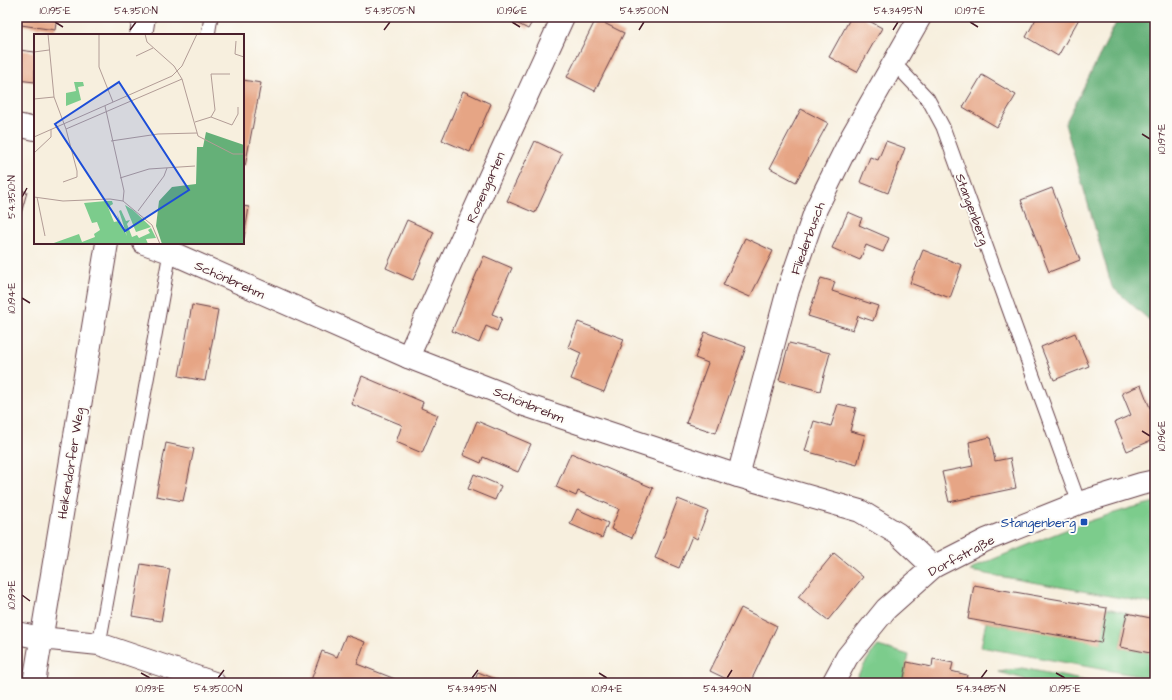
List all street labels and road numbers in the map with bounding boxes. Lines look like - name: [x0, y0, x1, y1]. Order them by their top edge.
- street label: Rosengarten: [462, 149, 511, 226]
- street label: Stangenberg: [950, 171, 993, 248]
- street label: Fliederbusch: [786, 199, 830, 277]
- street label: Schönbrehm: [192, 256, 268, 304]
- street label: Schönbrehm: [491, 383, 568, 428]
- street label: Heikendorfer Weg: [53, 406, 90, 520]
- street label: Dorfstraße: [925, 531, 998, 581]

